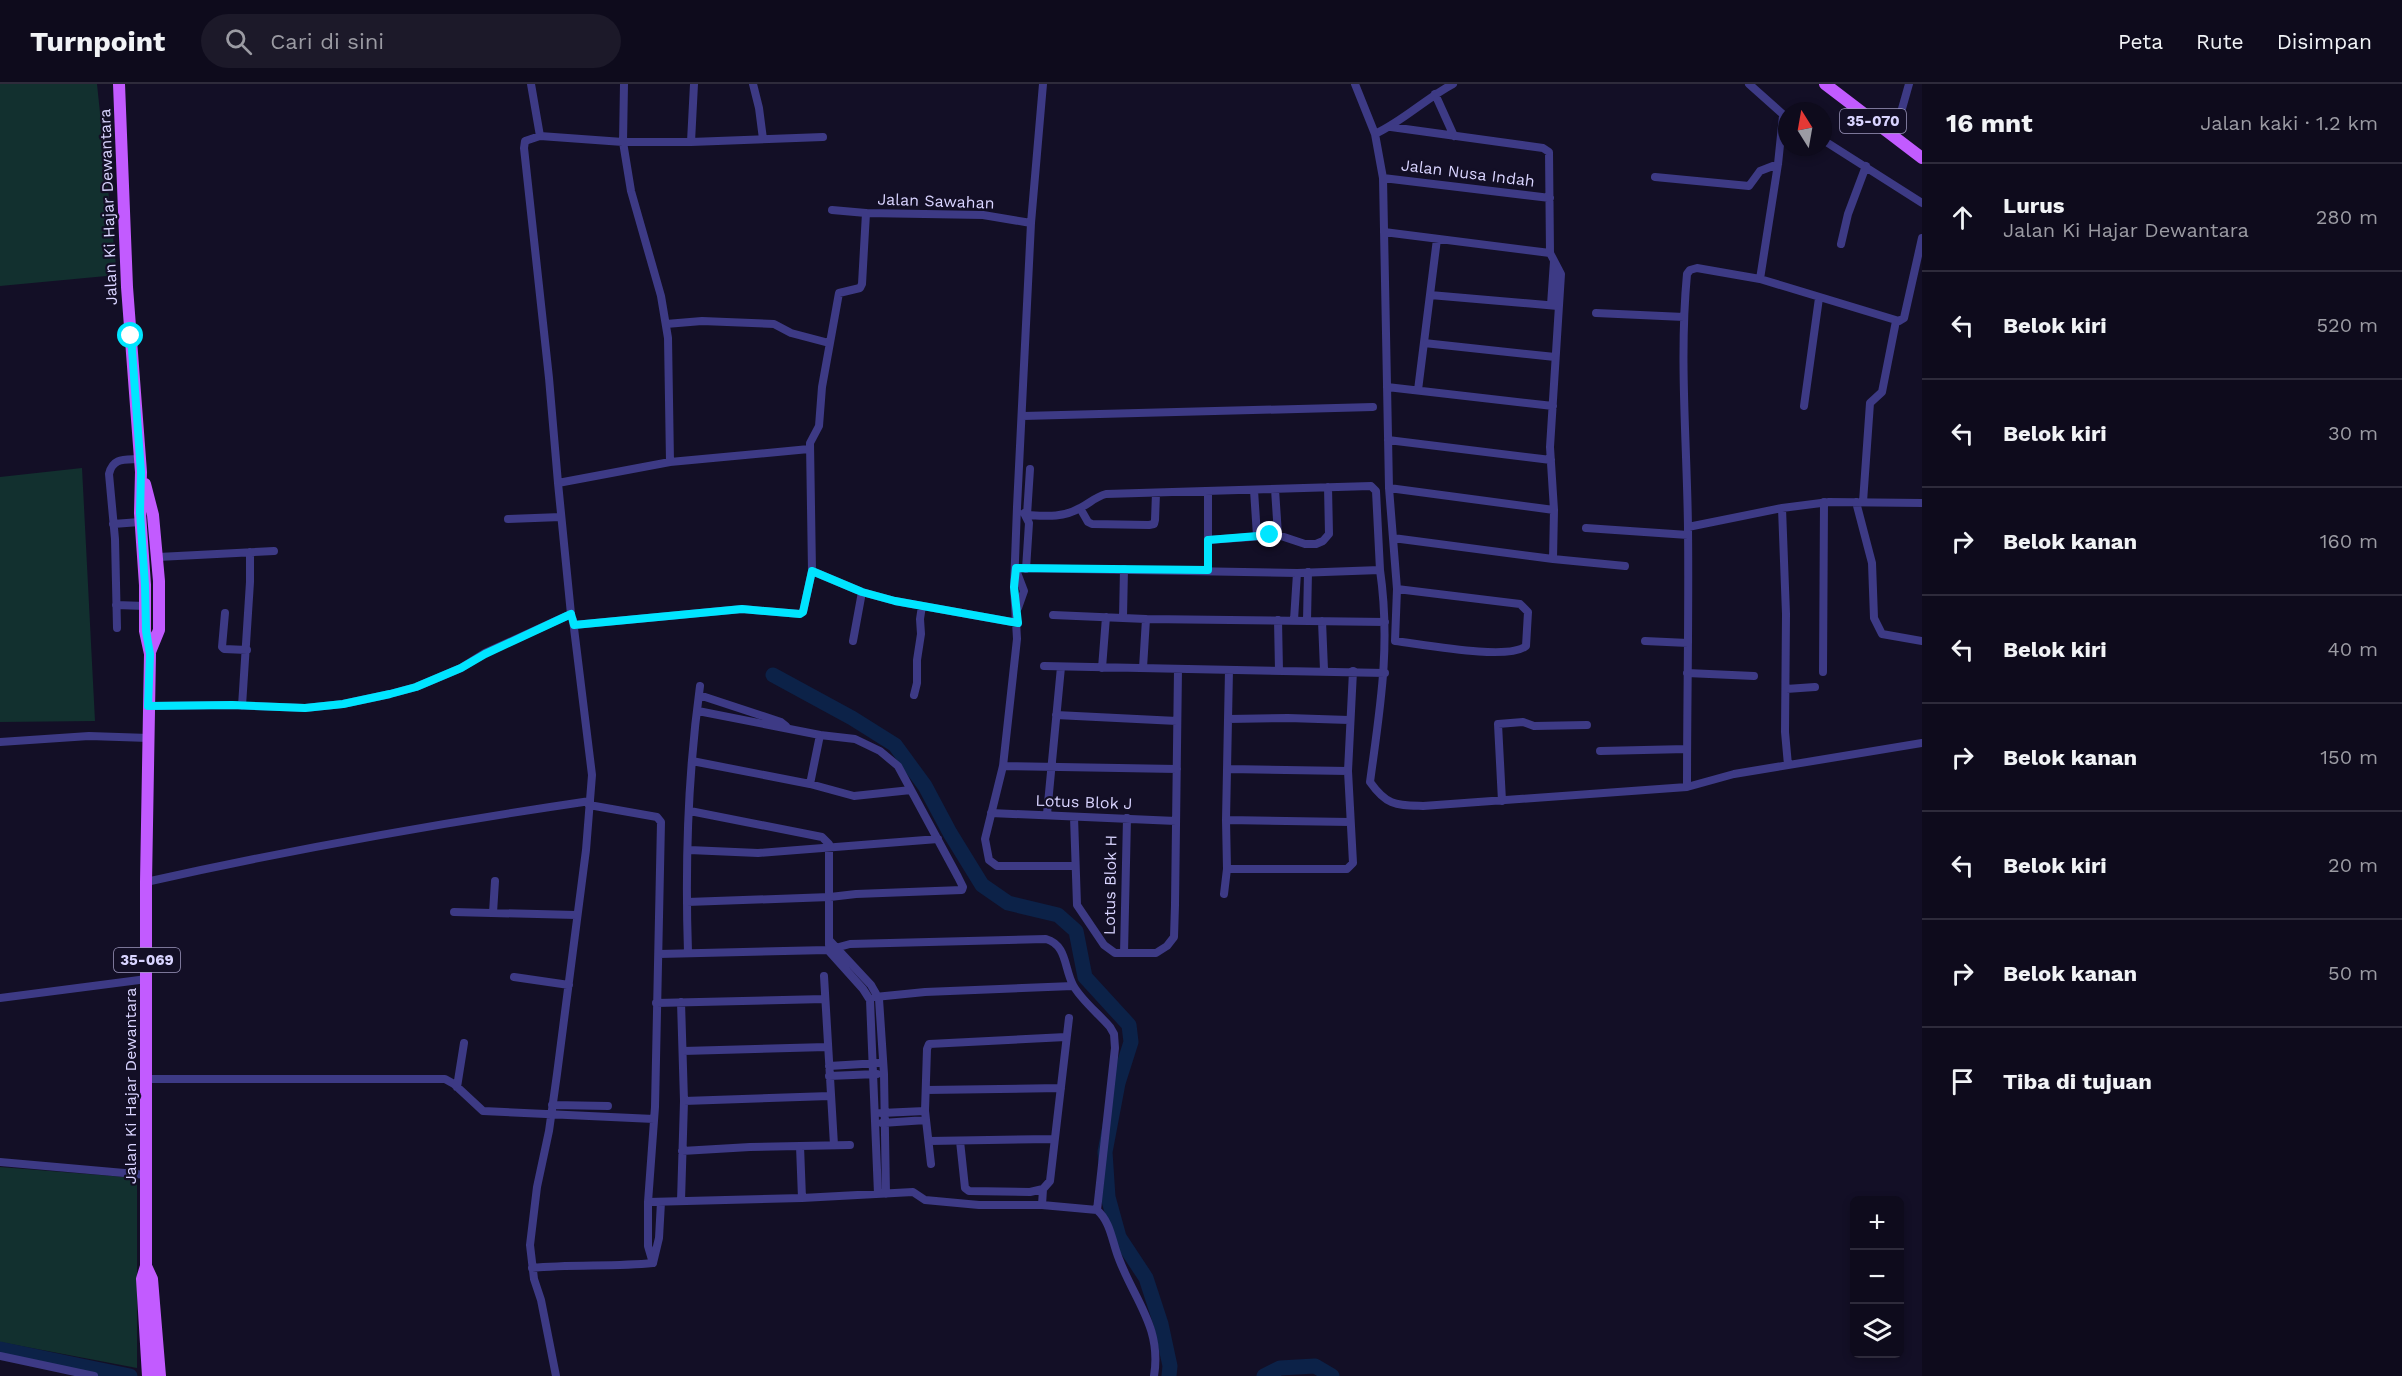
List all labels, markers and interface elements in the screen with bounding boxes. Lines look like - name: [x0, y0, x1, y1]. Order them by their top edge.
- search box: [201, 14, 621, 68]
- text: Turnpoint: [30, 25, 165, 58]
- icon: search: [222, 25, 255, 58]
- text: Cari di sini: [270, 29, 384, 54]
- text: Peta: [2118, 29, 2163, 54]
- text: Rute: [2196, 29, 2244, 54]
- text: Disimpan: [2277, 29, 2372, 54]
- north arrow: [1778, 102, 1832, 156]
- street label: Jalan Ki Hajar Dewantara: [95, 108, 121, 306]
- text: 16 mnt: [1946, 108, 2033, 138]
- road number: 35-070: [1840, 109, 1906, 133]
- text: Jalan kaki · 1.2 km: [2200, 111, 2378, 135]
- street label: Jalan Nusa Indah: [1400, 155, 1536, 191]
- street label: Jalan Sawahan: [877, 189, 995, 213]
- text: Lurus: [2003, 193, 2065, 218]
- icon: ahead: [1946, 201, 1979, 234]
- text: 280 m: [2316, 205, 2378, 229]
- text: Jalan Ki Hajar Dewantara: [2003, 218, 2249, 242]
- icon: left: [1946, 309, 1979, 342]
- text: Belok kiri: [2003, 313, 2107, 338]
- text: 520 m: [2316, 313, 2378, 337]
- route start: [117, 322, 143, 348]
- icon: left: [1946, 417, 1979, 450]
- text: Belok kiri: [2003, 421, 2107, 446]
- text: 30 m: [2328, 421, 2378, 445]
- route end: [1256, 521, 1282, 547]
- icon: right: [1946, 525, 1979, 558]
- text: Belok kanan: [2003, 529, 2137, 554]
- text: 160 m: [2320, 529, 2378, 553]
- icon: left: [1946, 633, 1979, 666]
- text: Belok kiri: [2003, 637, 2107, 662]
- text: 40 m: [2327, 637, 2378, 661]
- icon: right: [1946, 741, 1979, 774]
- text: Belok kanan: [2003, 745, 2137, 770]
- text: 150 m: [2320, 745, 2378, 769]
- street label: Lotus Blok J: [1035, 791, 1133, 813]
- street label: Lotus Blok H: [1100, 835, 1120, 935]
- icon: left: [1946, 849, 1979, 882]
- text: Belok kiri: [2003, 853, 2107, 878]
- text: 20 m: [2328, 853, 2378, 877]
- road number: 35-069: [114, 948, 180, 972]
- icon: right: [1946, 957, 1979, 990]
- text: Belok kanan: [2003, 961, 2137, 986]
- text: 50 m: [2328, 961, 2378, 985]
- street label: Jalan Ki Hajar Dewantara: [121, 988, 140, 1184]
- icon: arrive: [1946, 1065, 1979, 1098]
- text: Tiba di tujuan: [2003, 1069, 2152, 1094]
- map controls: [1850, 1196, 1904, 1358]
- button: +: [1850, 1196, 1904, 1250]
- button: −: [1850, 1250, 1904, 1304]
- button: layers: [1850, 1304, 1904, 1358]

